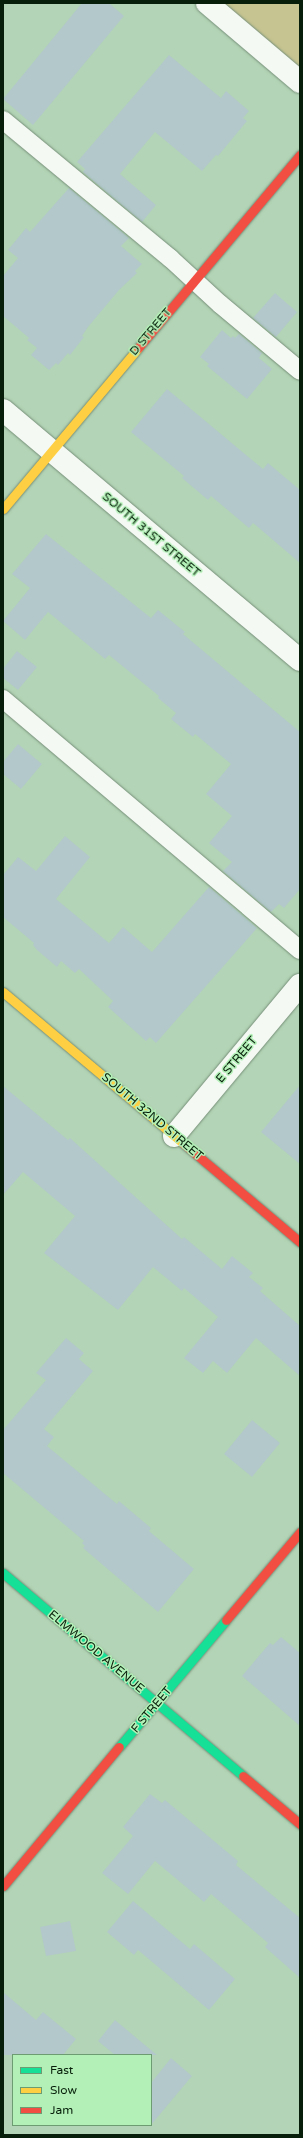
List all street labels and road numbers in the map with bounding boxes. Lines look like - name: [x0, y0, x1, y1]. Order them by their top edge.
- street label: D STREET: [127, 305, 175, 359]
- street label: SOUTH 31ST STREET: [99, 490, 203, 580]
- street label: E STREET: [213, 1034, 261, 1086]
- street label: SOUTH 32ND STREET: [98, 1070, 206, 1164]
- street label: ELMWOOD AVENUE: [45, 1608, 147, 1696]
- street label: F STREET: [129, 1684, 175, 1736]

